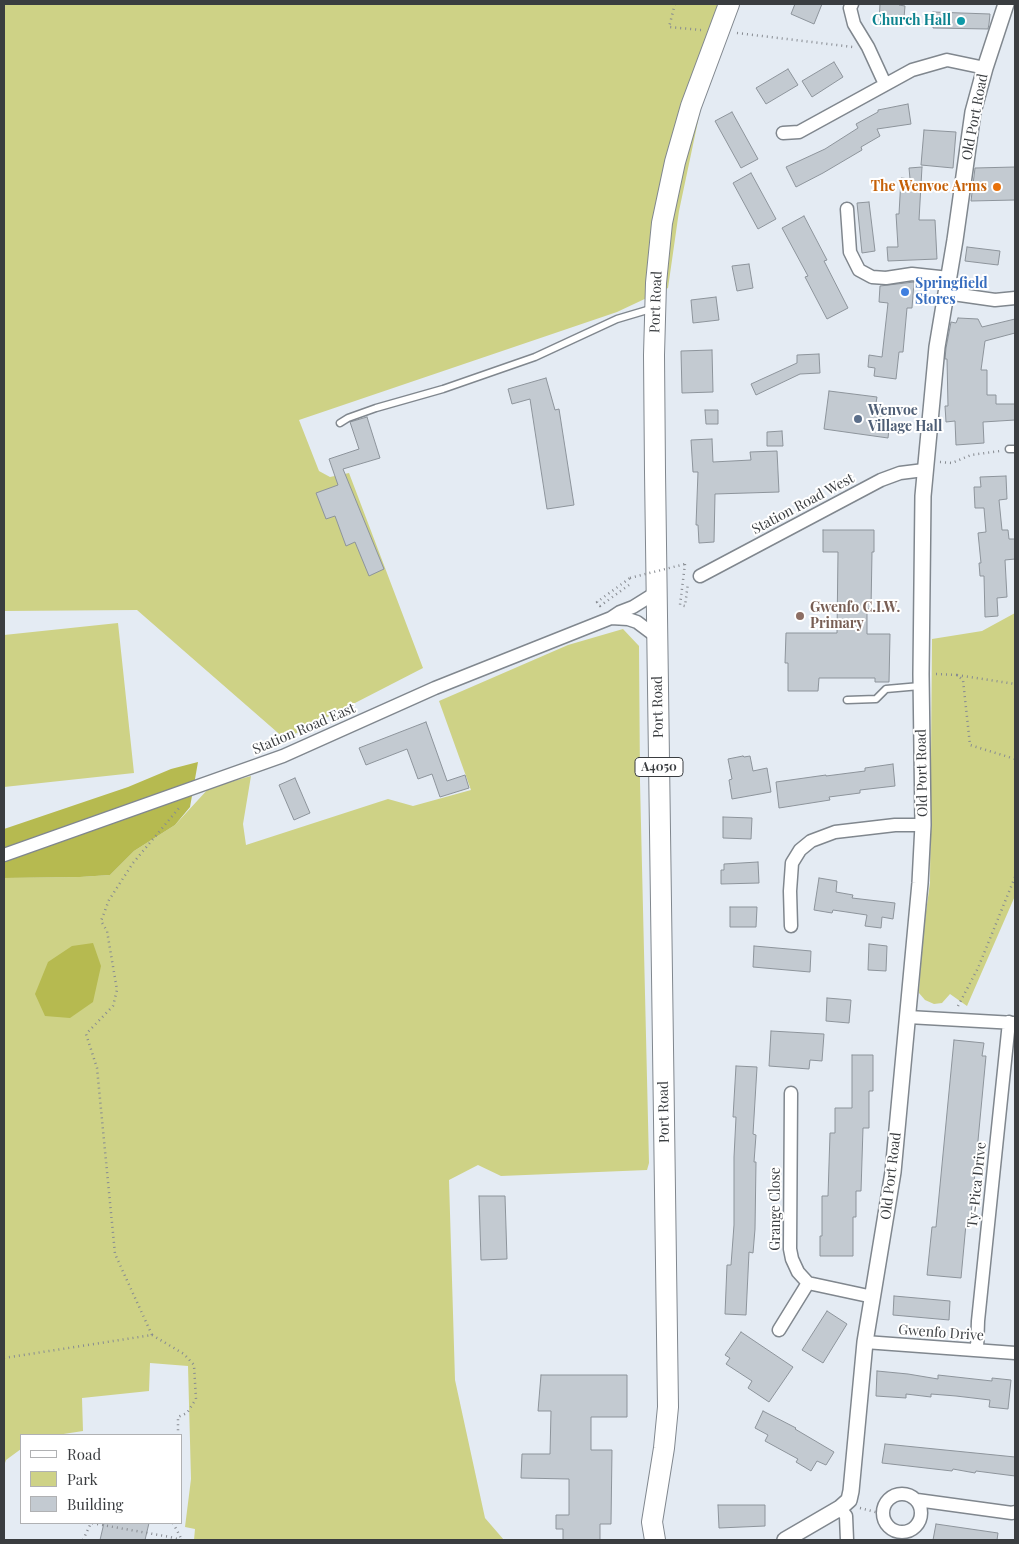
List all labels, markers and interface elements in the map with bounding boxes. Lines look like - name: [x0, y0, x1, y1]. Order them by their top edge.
- place label: Church Hall: [872, 13, 951, 29]
- marker: Church Hall: [955, 15, 967, 27]
- street label: Old Port Road: [958, 72, 992, 162]
- place label: The Wenvoe Arms: [871, 179, 987, 195]
- marker: The Wenvoe Arms: [991, 181, 1003, 193]
- street label: Port Road: [647, 271, 665, 333]
- place label: Springfield Stores: [915, 276, 988, 308]
- marker: Springfield Stores: [899, 286, 911, 298]
- place label: Wenvoe Village Hall: [868, 403, 942, 436]
- marker: Wenvoe Village Hall: [852, 413, 864, 425]
- street label: Station Road West: [749, 470, 857, 538]
- place label: Gwenfo C.I.W. Primary: [810, 600, 900, 632]
- marker: Gwenfo C.I.W. Primary: [794, 610, 806, 622]
- street label: Port Road: [649, 676, 667, 738]
- street label: Station Road East: [250, 700, 358, 758]
- street label: Old Port Road: [913, 729, 931, 817]
- road number: A4050: [635, 758, 683, 776]
- street label: Port Road: [655, 1081, 673, 1143]
- street label: Old Port Road: [877, 1131, 905, 1221]
- street label: Ty-Pica Drive: [964, 1141, 990, 1229]
- street label: Grange Close: [768, 1167, 784, 1251]
- street label: Gwenfo Drive: [898, 1322, 984, 1344]
- legend: [20, 1434, 182, 1524]
- text: Road: [67, 1444, 101, 1464]
- text: Park: [67, 1469, 98, 1489]
- text: Building: [67, 1494, 123, 1514]

